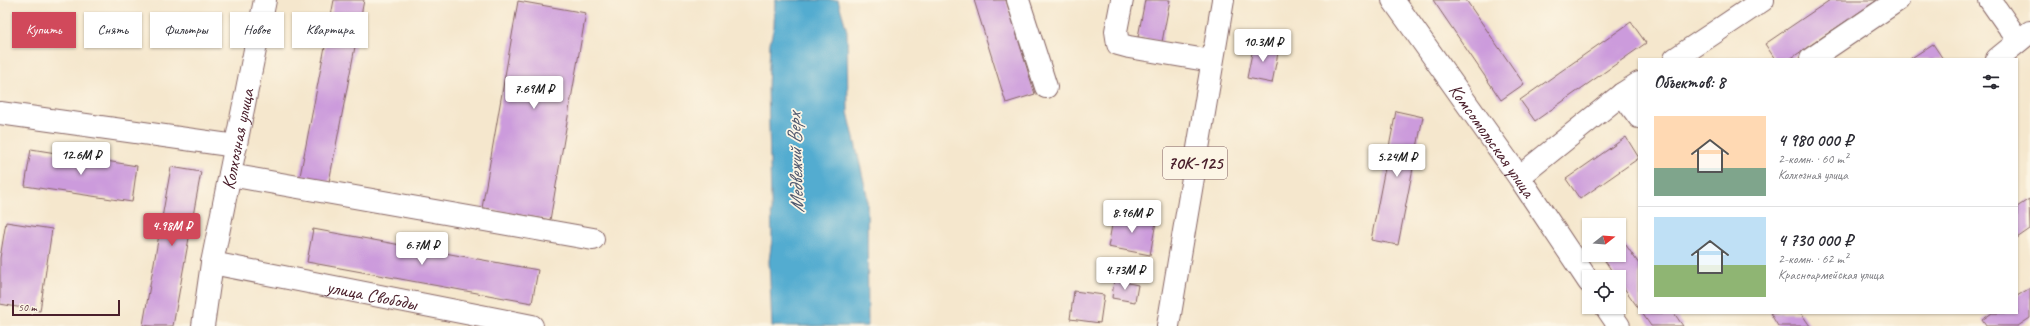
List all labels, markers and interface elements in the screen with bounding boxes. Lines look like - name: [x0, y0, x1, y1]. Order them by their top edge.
- chip: Купить: [12, 12, 76, 48]
- chip: Снять: [84, 12, 142, 48]
- chip: Фильтры: [150, 12, 222, 48]
- chip: Новое: [230, 12, 284, 48]
- chip: Квартира: [292, 12, 368, 48]
- pin: 10.3M ₽: [1226, 29, 1300, 63]
- text: 10.3M ₽: [1243, 34, 1283, 50]
- icon: filters: [1980, 71, 2002, 93]
- text: Объектов: 8: [1654, 72, 1725, 93]
- pin: 7.69M ₽: [497, 76, 571, 110]
- street label: Комсомольская улица: [1443, 79, 1541, 203]
- text: 7.69M ₽: [514, 81, 554, 97]
- street label: Колхозная улица: [216, 85, 260, 192]
- water label: Медвежий Верх: [781, 109, 810, 214]
- text: 4 980 000 ₽: [1778, 130, 1852, 151]
- icon: home: [1686, 132, 1734, 180]
- pin: 12.6M ₽: [44, 142, 118, 176]
- pin: 5.24M ₽: [1360, 144, 1434, 178]
- text: 12.6M ₽: [61, 147, 101, 163]
- road number: 70К-125: [1163, 147, 1227, 179]
- text: 5.24M ₽: [1377, 149, 1417, 165]
- text: 2-комн. · 60 m²: [1778, 151, 1848, 167]
- text: Колхозная улица: [1778, 167, 1848, 183]
- pin: 8.96M ₽: [1095, 200, 1169, 234]
- text: 8.96M ₽: [1112, 205, 1152, 221]
- pin: 4.98M ₽: [135, 213, 209, 247]
- text: 4.98M ₽: [152, 218, 192, 234]
- north arrow: [1582, 218, 1626, 262]
- map controls: [1582, 218, 1626, 314]
- text: 4 730 000 ₽: [1778, 230, 1853, 251]
- pin: 6.7M ₽: [389, 232, 455, 266]
- icon: home: [1686, 233, 1734, 281]
- text: 6.7M ₽: [405, 237, 439, 253]
- text: 2-комн. · 62 m²: [1778, 251, 1848, 267]
- pin: 4.73M ₽: [1088, 257, 1162, 291]
- text: 4.73M ₽: [1105, 262, 1145, 278]
- text: Красноармейская улица: [1778, 267, 1883, 283]
- button: locate: [1582, 270, 1626, 314]
- street label: улица Свободы: [324, 275, 421, 316]
- scale bar: [12, 298, 120, 317]
- text: 50 m: [18, 300, 37, 314]

